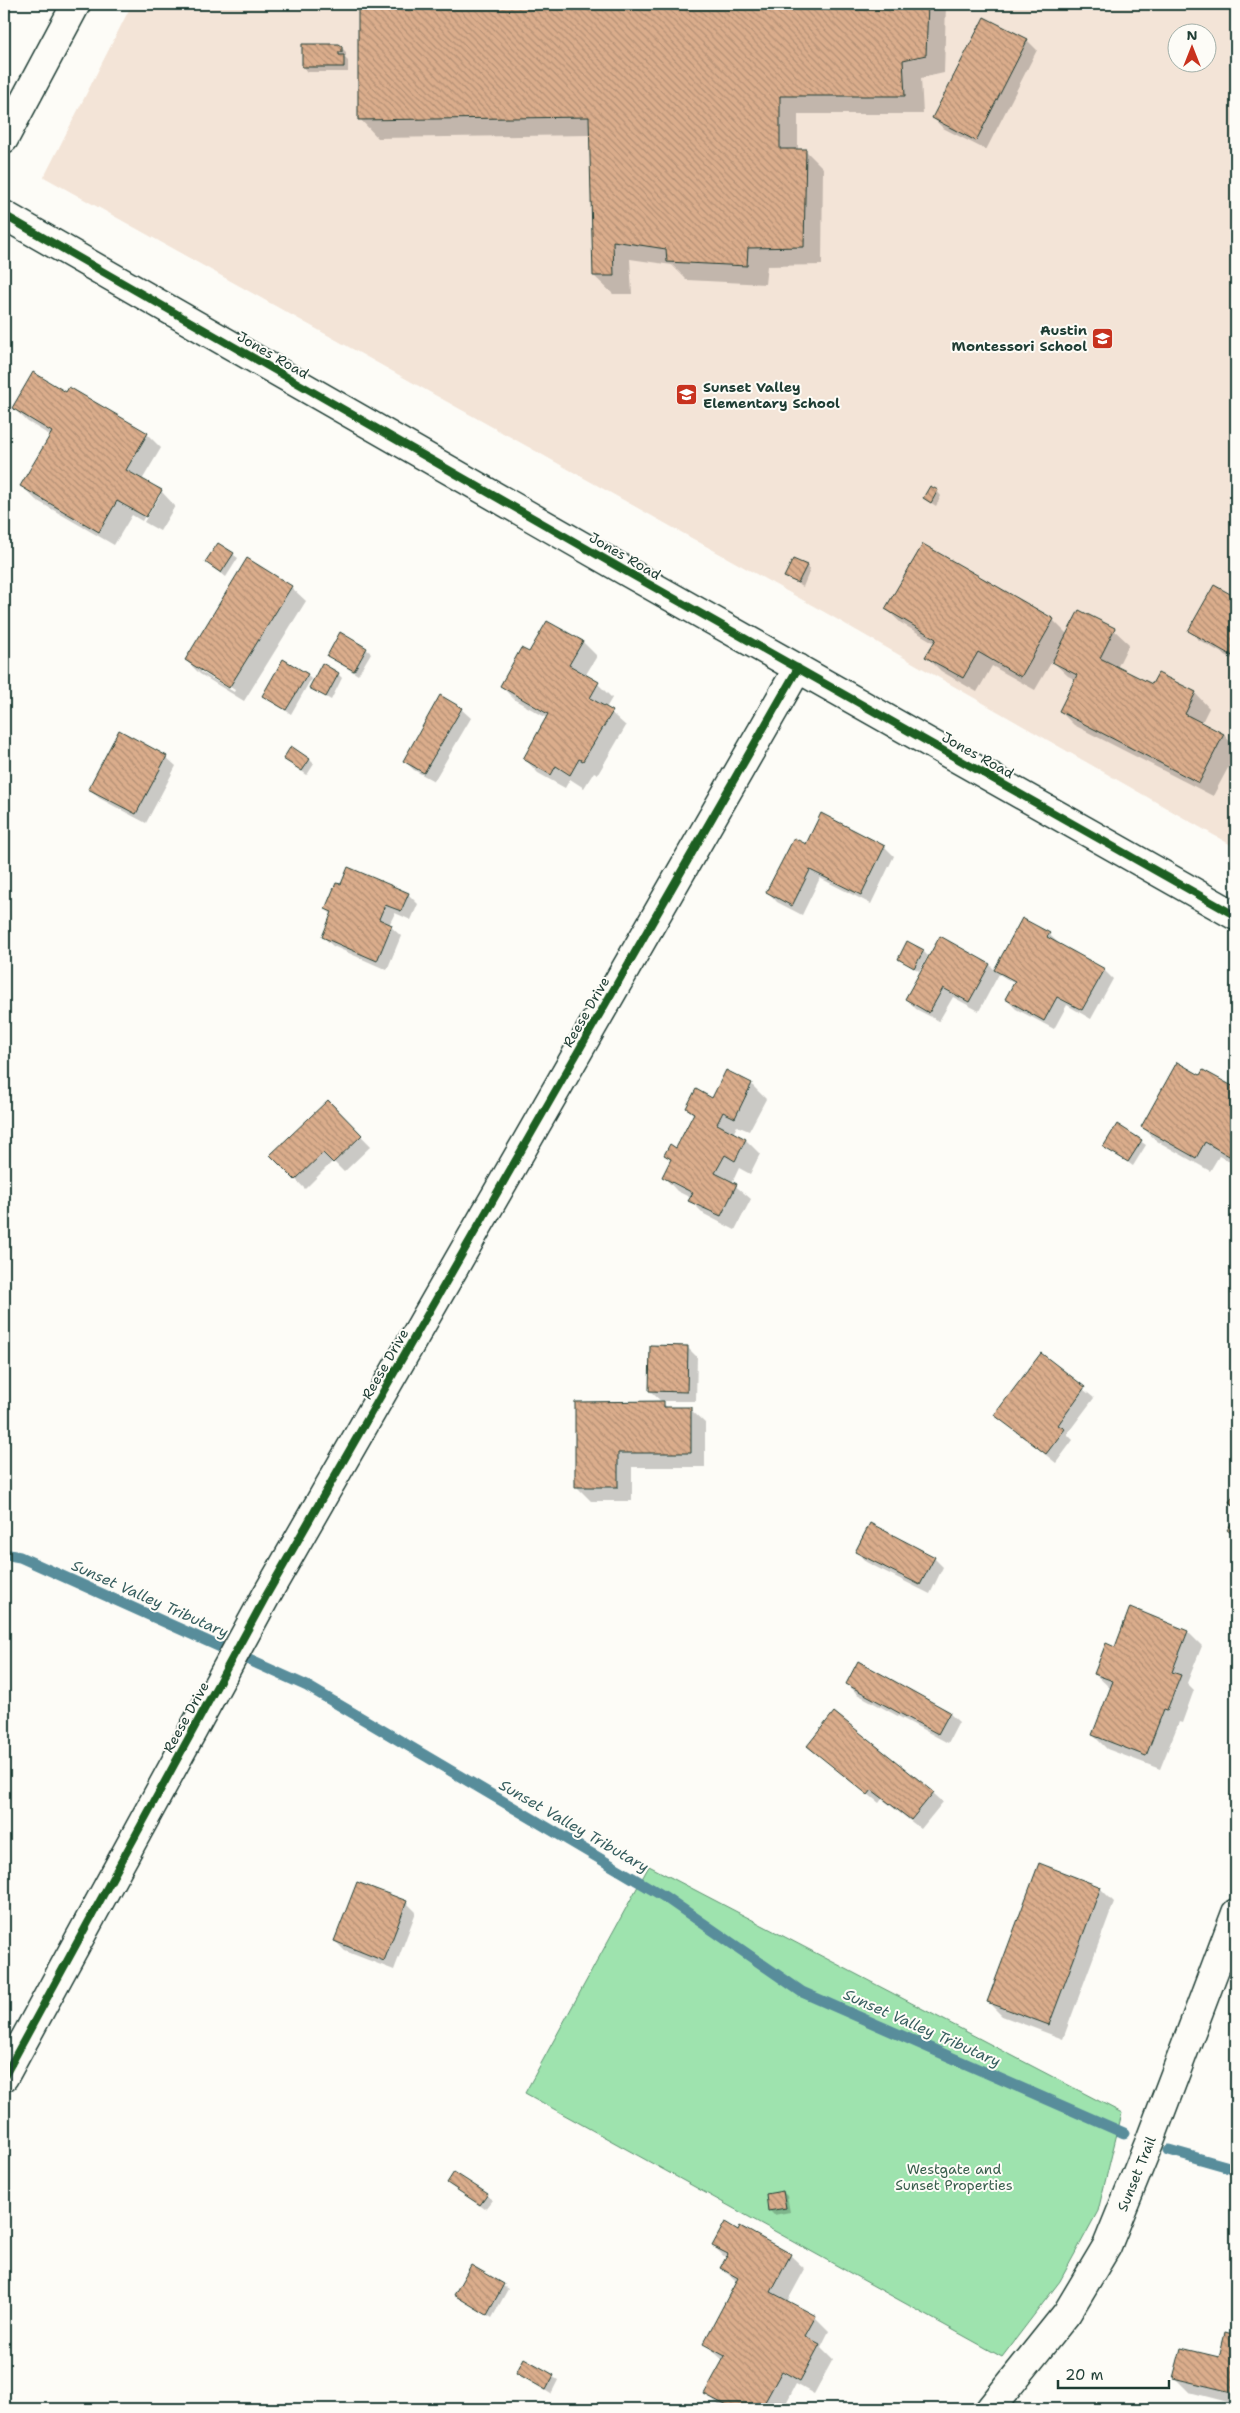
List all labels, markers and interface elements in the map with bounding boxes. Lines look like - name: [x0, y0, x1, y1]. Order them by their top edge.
- north arrow: [1168, 22, 1218, 72]
- text: N: [1186, 26, 1198, 44]
- place label: Austin Montessori School: [952, 321, 1087, 355]
- school or university icon: Austin Montessori School: [1091, 326, 1115, 350]
- street label: Jones Road: [234, 327, 312, 383]
- place label: Sunset Valley Elementary School: [703, 378, 840, 412]
- school or university icon: Sunset Valley Elementary School: [675, 383, 699, 407]
- street label: Jones Road: [586, 528, 664, 584]
- street label: Jones Road: [939, 728, 1017, 782]
- street label: Reese Drive: [559, 973, 613, 1051]
- street label: Reese Drive: [358, 1325, 412, 1403]
- water label: Sunset Valley Tributary: [68, 1555, 232, 1643]
- street label: Reese Drive: [159, 1678, 213, 1756]
- water label: Sunset Valley Tributary: [495, 1775, 653, 1877]
- water label: Sunset Valley Tributary: [840, 1984, 1004, 2072]
- street label: Sunset Trail: [1113, 2133, 1160, 2214]
- park label: Westgate and Sunset Properties: [895, 2160, 1013, 2194]
- scale bar: [1058, 2358, 1169, 2390]
- text: 20 m: [1065, 2365, 1104, 2385]

